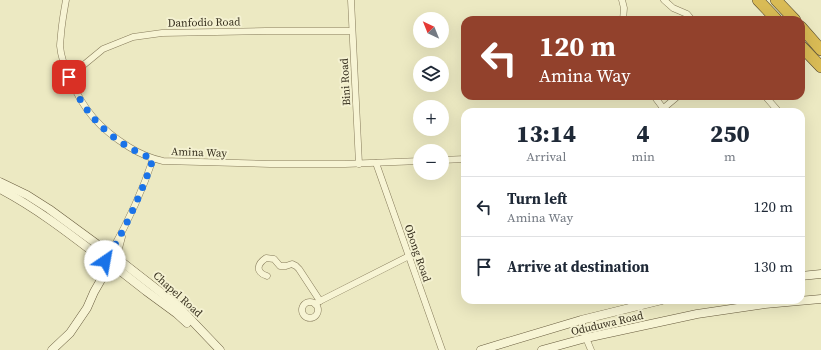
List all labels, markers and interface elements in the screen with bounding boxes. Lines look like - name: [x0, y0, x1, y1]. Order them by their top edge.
- north arrow: [413, 12, 449, 48]
- map controls: [413, 12, 449, 180]
- street label: Danfodio Road: [167, 14, 241, 31]
- text: 120 m: [539, 27, 616, 65]
- icon: left: [473, 32, 525, 84]
- button: layers: [413, 56, 449, 92]
- street label: Bini Road: [337, 57, 354, 106]
- pin: [52, 60, 86, 94]
- text: Amina Way: [539, 63, 631, 88]
- icon: arrive: [58, 66, 80, 88]
- button: +: [413, 100, 449, 136]
- text: 13:14: [516, 117, 576, 150]
- text: 4: [637, 117, 650, 150]
- text: 250: [710, 117, 750, 150]
- street label: Amina Way: [171, 144, 228, 161]
- button: −: [413, 144, 449, 180]
- text: Arrival: [526, 148, 566, 165]
- text: min: [631, 148, 655, 165]
- text: m: [724, 148, 736, 165]
- text: Turn left: [507, 188, 567, 209]
- icon: left: [473, 196, 495, 218]
- text: 120 m: [753, 196, 793, 217]
- text: Amina Way: [507, 209, 573, 226]
- street label: Obong Road: [401, 222, 435, 285]
- position arrow: [84, 240, 126, 282]
- icon: arrive: [473, 256, 495, 278]
- text: Arrive at destination: [507, 256, 649, 277]
- text: 130 m: [753, 256, 793, 277]
- street label: Chapel Road: [150, 268, 206, 321]
- street label: Oduduwa Road: [569, 308, 646, 339]

